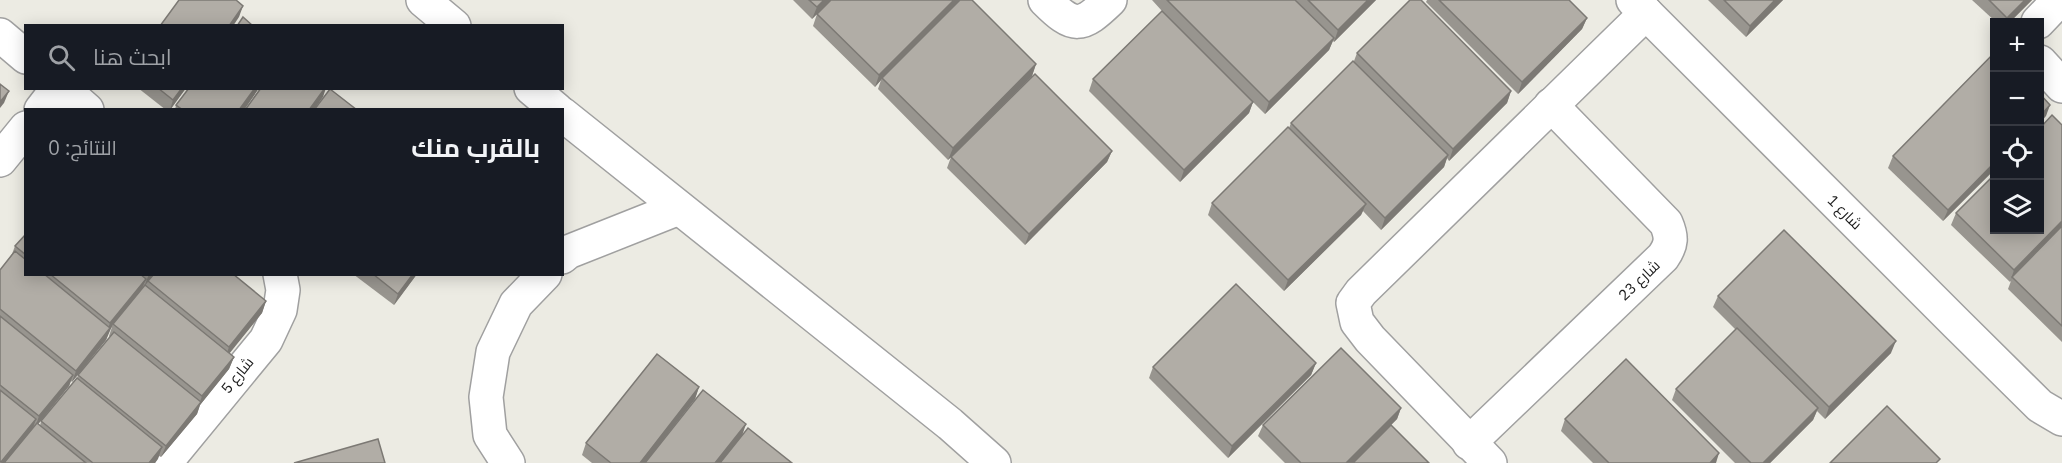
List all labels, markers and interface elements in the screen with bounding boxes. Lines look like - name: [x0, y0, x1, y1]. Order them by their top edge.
- map controls: [1990, 18, 2044, 234]
- button: +: [1990, 18, 2044, 72]
- search box: [24, 24, 564, 90]
- icon: search: [45, 41, 78, 74]
- text: ابحث هنا: [93, 42, 172, 71]
- button: −: [1990, 72, 2044, 126]
- button: locate: [1990, 126, 2044, 180]
- text: بالقرب منك: [411, 130, 540, 164]
- text: النتائج: 0: [48, 134, 117, 161]
- button: layers: [1990, 180, 2044, 234]
- street label: شارع 1: [1822, 191, 1866, 235]
- street label: شارع 23: [1614, 256, 1665, 306]
- street label: شارع 5: [217, 353, 259, 398]

